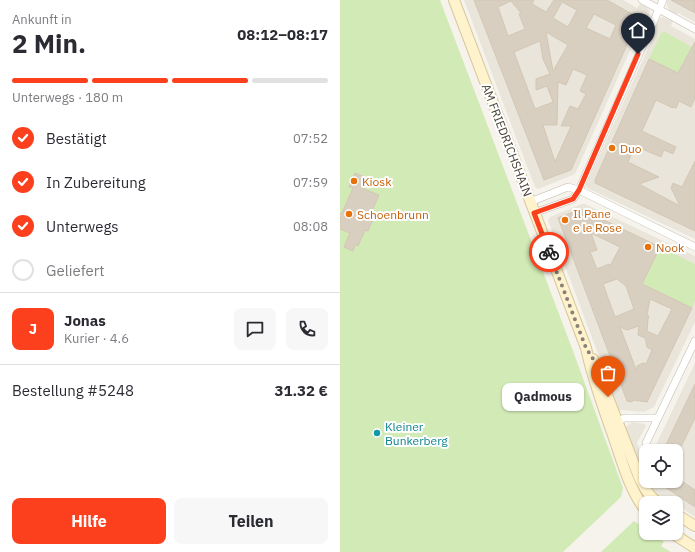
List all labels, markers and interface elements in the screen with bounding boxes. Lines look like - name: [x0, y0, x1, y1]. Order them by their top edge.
- text: Ankunft in: [12, 11, 72, 28]
- pin: [621, 13, 655, 54]
- icon: home: [627, 19, 649, 41]
- text: 08:12–08:17: [237, 25, 328, 44]
- text: 2 Min.: [12, 26, 86, 60]
- street label: AM FRIEDRICHSHAIN: [479, 82, 535, 198]
- text: Unterwegs · 180 m: [12, 89, 123, 106]
- icon: check: [12, 127, 34, 149]
- text: Bestätigt: [46, 129, 107, 148]
- text: 07:52: [293, 130, 328, 147]
- place label: Duo: [620, 141, 642, 156]
- marker: Duo: [607, 143, 617, 153]
- icon: check: [12, 171, 34, 193]
- text: In Zubereitung: [46, 173, 146, 192]
- text: 07:59: [293, 174, 328, 191]
- place label: Kiosk: [362, 174, 392, 189]
- marker: Kiosk: [349, 176, 359, 186]
- place label: Il Pane e le Rose: [573, 206, 622, 235]
- place label: Schoenbrunn: [357, 207, 429, 222]
- marker: Schoenbrunn: [344, 209, 354, 219]
- icon: check: [12, 215, 34, 237]
- marker: Il Pane e le Rose: [560, 215, 570, 225]
- text: Unterwegs: [46, 217, 119, 236]
- text: 08:08: [293, 218, 328, 235]
- courier: [529, 232, 569, 272]
- place label: Nook: [656, 240, 685, 255]
- icon: bike: [538, 241, 560, 263]
- marker: Nook: [643, 242, 653, 252]
- text: Geliefert: [46, 261, 105, 280]
- button: chat: [234, 308, 276, 350]
- button: phone: [286, 308, 328, 350]
- text: Jonas: [64, 311, 106, 330]
- text: J: [29, 319, 37, 338]
- text: Kurier · 4.6: [64, 330, 129, 347]
- pin: [591, 356, 625, 397]
- icon: bag: [597, 362, 619, 384]
- text: Bestellung #5248: [12, 381, 134, 400]
- text: 31.32 €: [274, 381, 328, 400]
- callout: Qadmous: [502, 383, 584, 411]
- text: Qadmous: [514, 388, 572, 405]
- place label: Kleiner Bunkerberg: [385, 419, 448, 448]
- marker: Kleiner Bunkerberg: [372, 428, 382, 438]
- map controls: [639, 444, 683, 540]
- button: locate: [639, 444, 683, 488]
- button: layers: [639, 496, 683, 540]
- button: Hilfe: [12, 498, 166, 544]
- button: Teilen: [174, 498, 328, 544]

